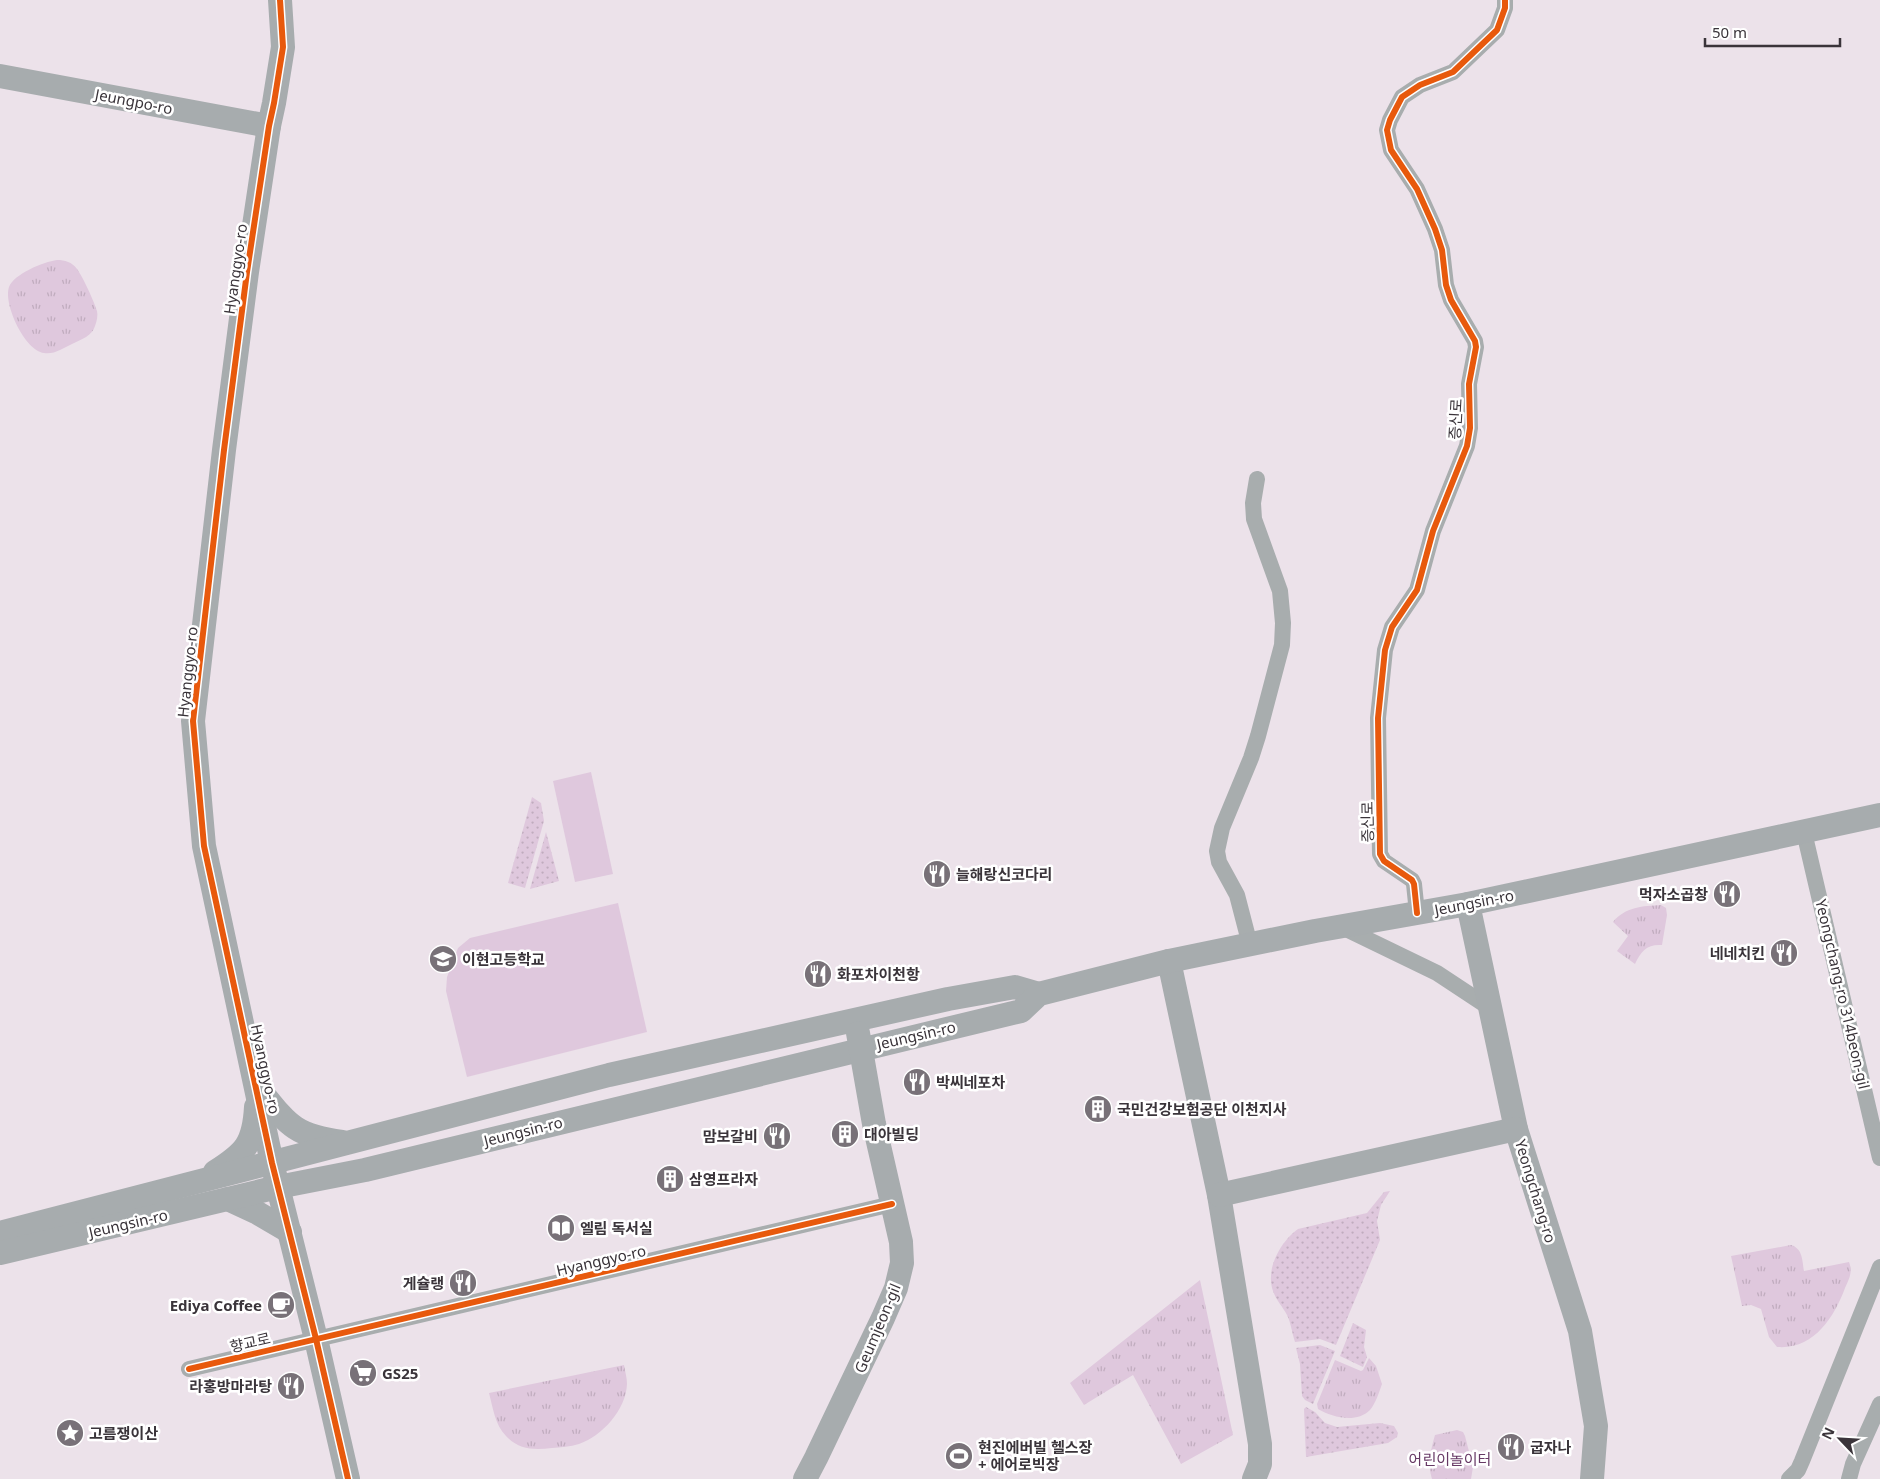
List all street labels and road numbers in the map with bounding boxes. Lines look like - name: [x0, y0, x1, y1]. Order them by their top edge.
- street label: Jeungpo-ro: [92, 83, 174, 118]
- street label: Hyanggyo-ro: [219, 222, 251, 316]
- street label: 증신로: [1444, 398, 1466, 440]
- street label: Hyanggyo-ro: [172, 625, 202, 719]
- street label: 증신로: [1357, 801, 1377, 843]
- street label: Jeungsin-ro: [1431, 885, 1515, 920]
- street label: Yeongchang-ro 314beon-gil: [1811, 897, 1875, 1091]
- street label: Jeungsin-ro: [873, 1016, 957, 1054]
- street label: Hyanggyo-ro: [247, 1022, 285, 1116]
- street label: Jeungsin-ro: [480, 1112, 564, 1151]
- street label: Yeongchang-ro: [1511, 1137, 1561, 1245]
- street label: Jeungsin-ro: [85, 1204, 169, 1242]
- street label: Hyanggyo-ro: [554, 1240, 648, 1280]
- street label: Geumjeon-gil: [849, 1280, 905, 1376]
- street label: 향교로: [228, 1328, 272, 1356]

